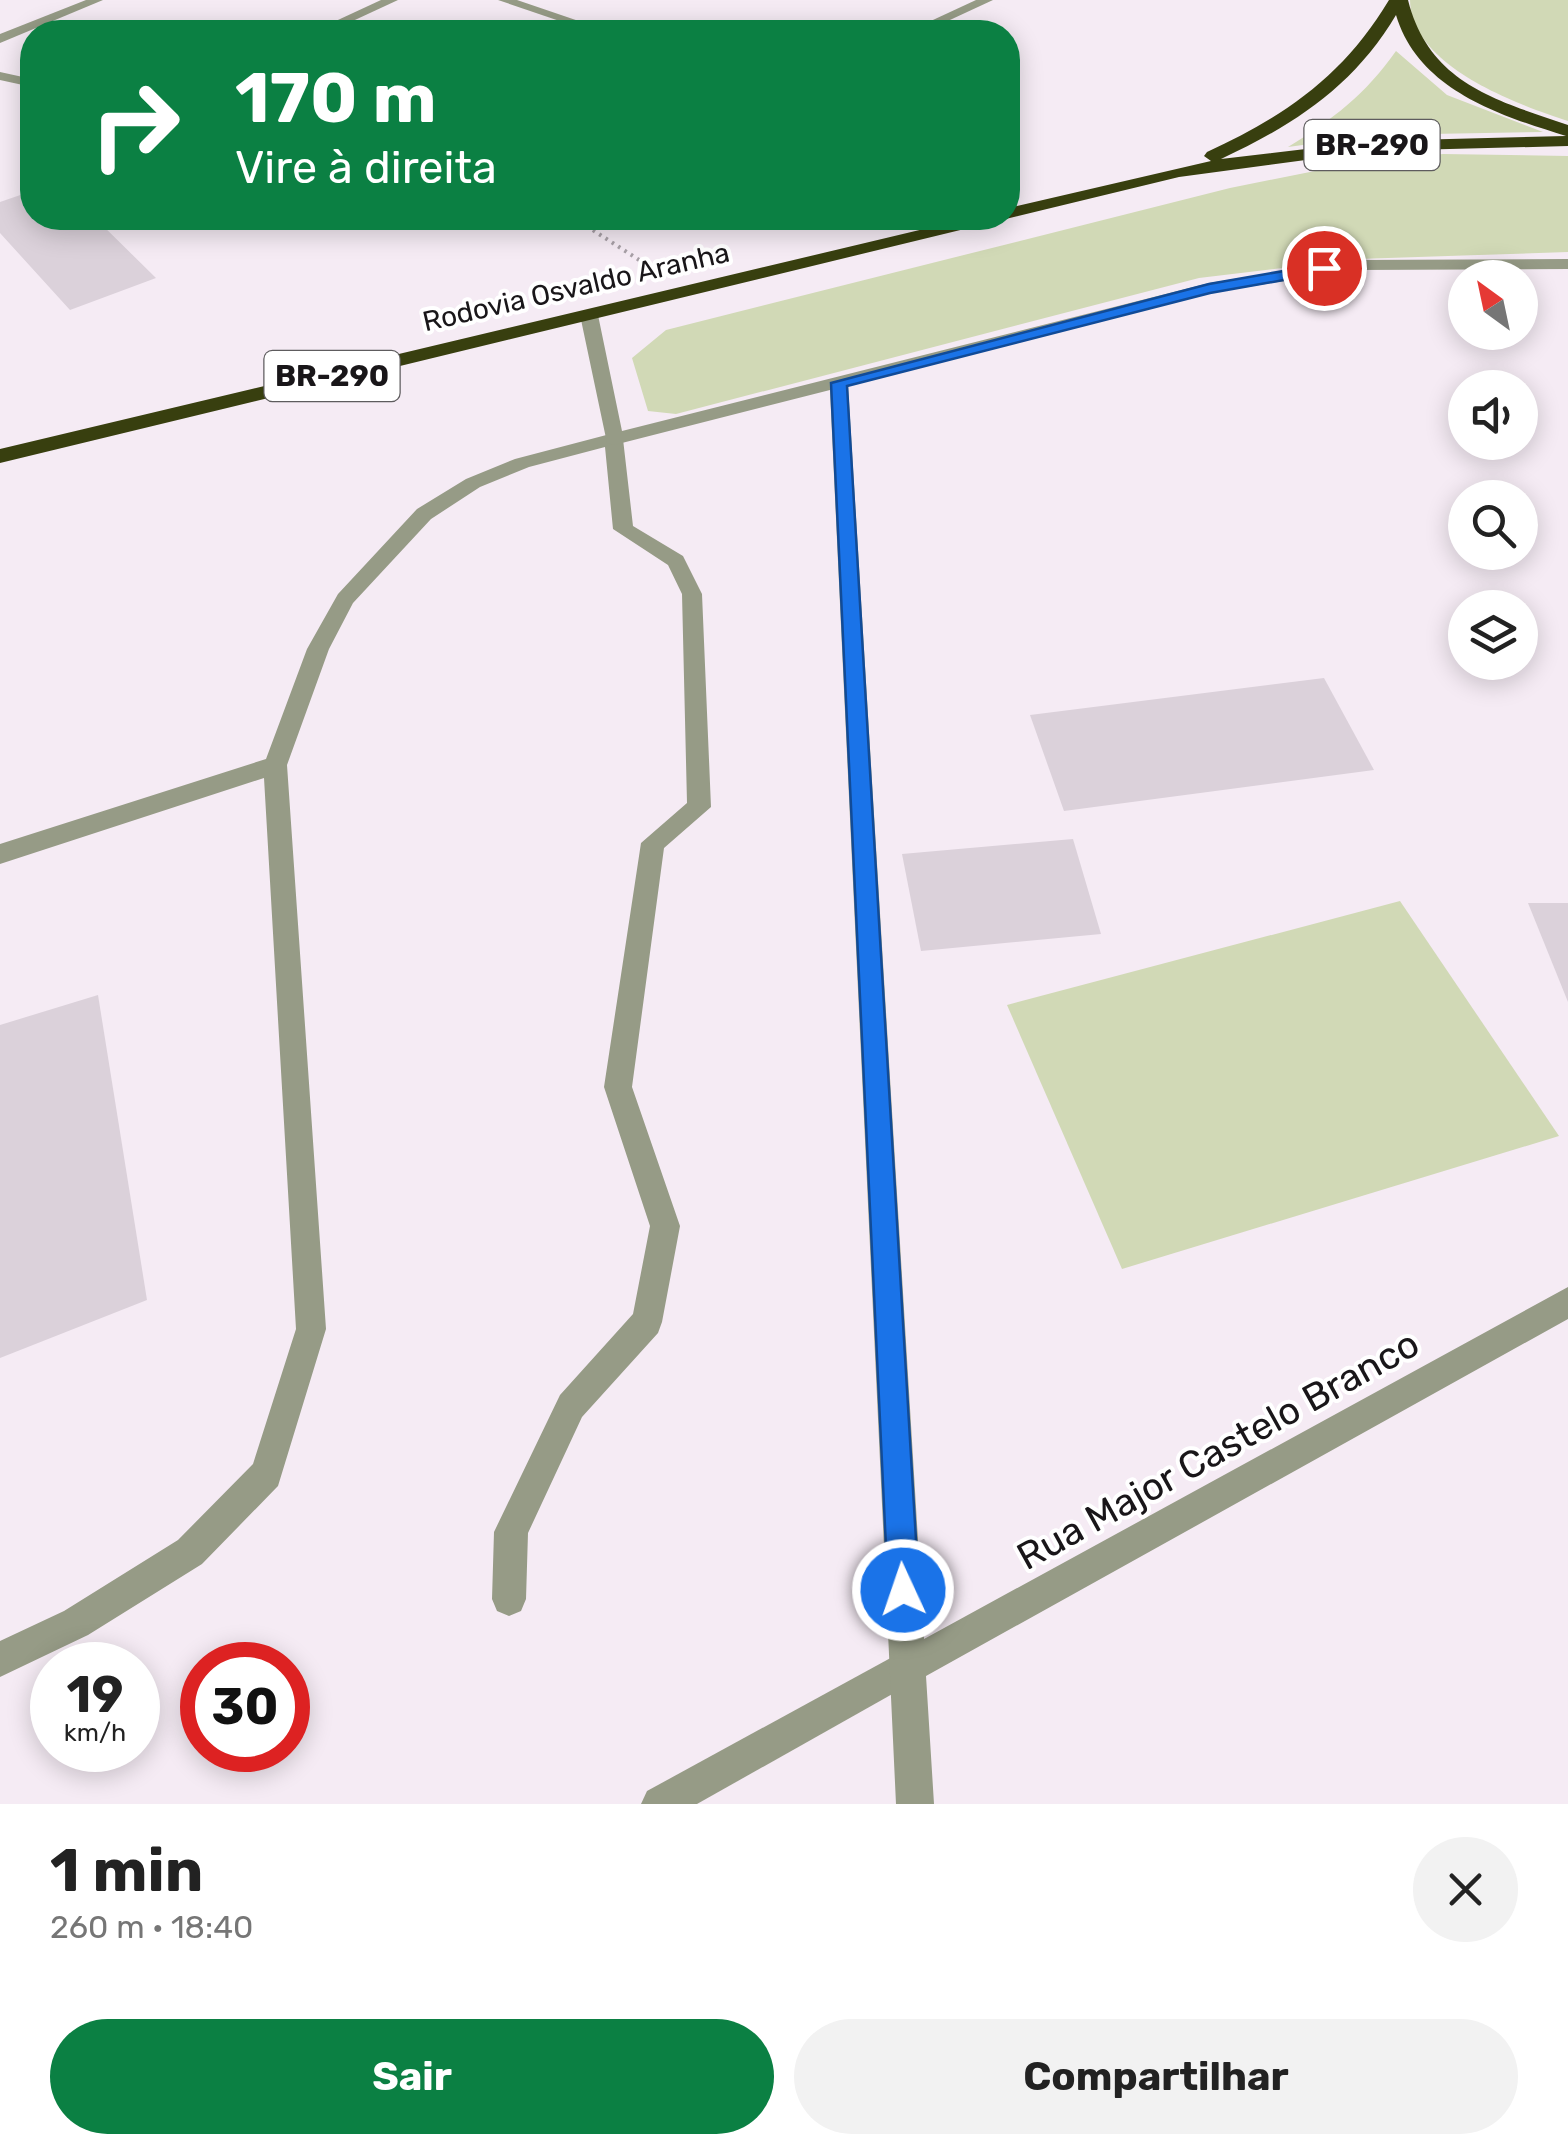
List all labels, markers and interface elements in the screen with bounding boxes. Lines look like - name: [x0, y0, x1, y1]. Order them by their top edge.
- text: 170 m: [235, 57, 437, 140]
- icon: right: [70, 60, 200, 190]
- road number: BR-290: [1304, 120, 1440, 170]
- text: Vire à direita: [235, 141, 497, 194]
- pin: [1282, 226, 1367, 311]
- street label: Rodovia Osvaldo Aranha: [419, 236, 733, 338]
- icon: arrive: [1297, 241, 1352, 296]
- north arrow: [1448, 260, 1538, 350]
- map controls: [1448, 260, 1538, 680]
- road number: BR-290: [264, 351, 400, 401]
- button: sound: [1448, 370, 1538, 460]
- button: search: [1448, 480, 1538, 570]
- button: layers: [1448, 590, 1538, 680]
- street label: Rua Major Castelo Branco: [1009, 1320, 1427, 1580]
- position arrow: [851, 1538, 955, 1642]
- speed limit sign: 30: [180, 1642, 310, 1772]
- text: 19: [67, 1665, 123, 1725]
- text: km/h: [64, 1718, 126, 1747]
- text: 1 min: [50, 1835, 203, 1906]
- button: close: [1413, 1837, 1518, 1942]
- text: 260 m · 18:40: [50, 1908, 253, 1946]
- button: Sair: [50, 2019, 774, 2134]
- button: Compartilhar: [794, 2019, 1518, 2134]

